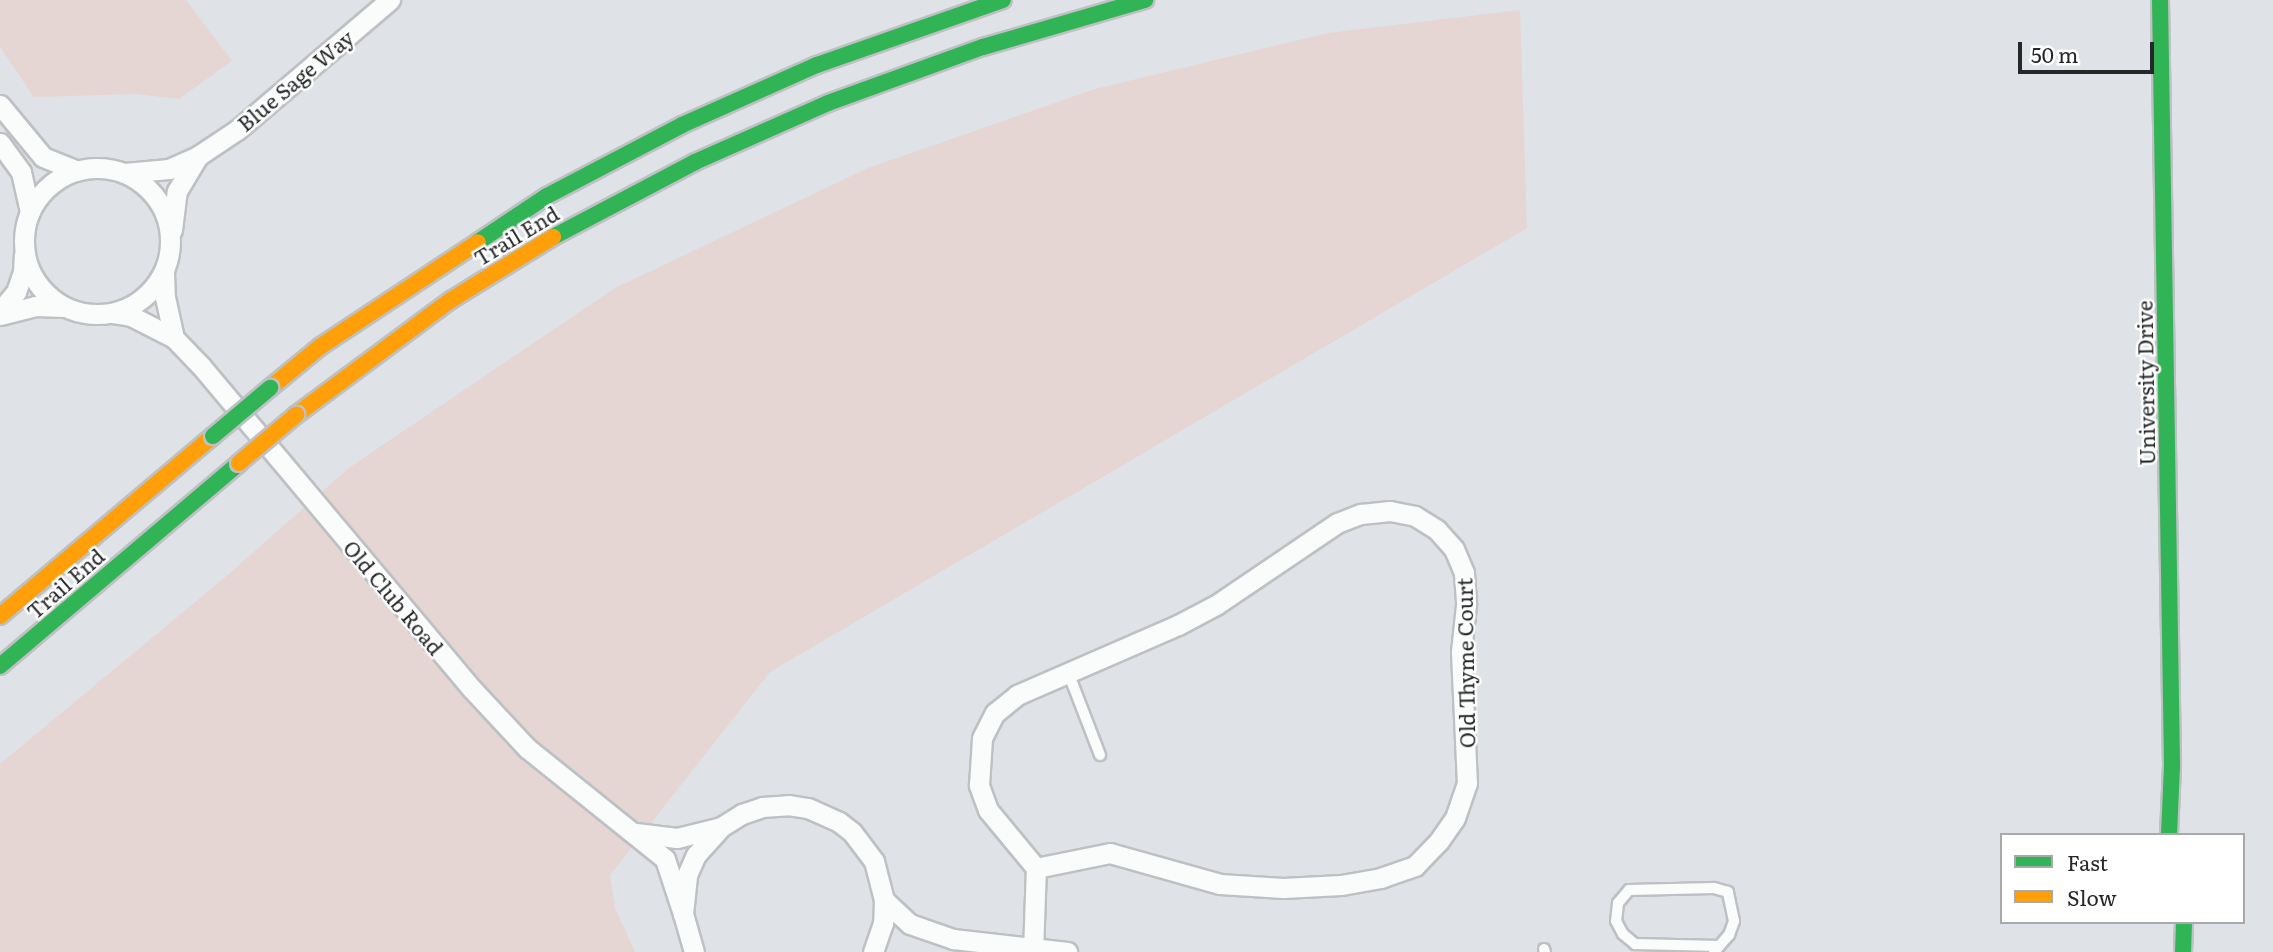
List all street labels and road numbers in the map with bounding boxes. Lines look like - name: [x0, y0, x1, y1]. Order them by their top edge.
- street label: Blue Sage Way: [232, 24, 358, 136]
- street label: Trail End: [469, 200, 563, 270]
- street label: University Drive: [2131, 300, 2159, 466]
- street label: Old Club Road: [339, 535, 449, 659]
- street label: Trail End: [21, 543, 109, 623]
- street label: Old Thyme Court: [1451, 578, 1479, 748]

